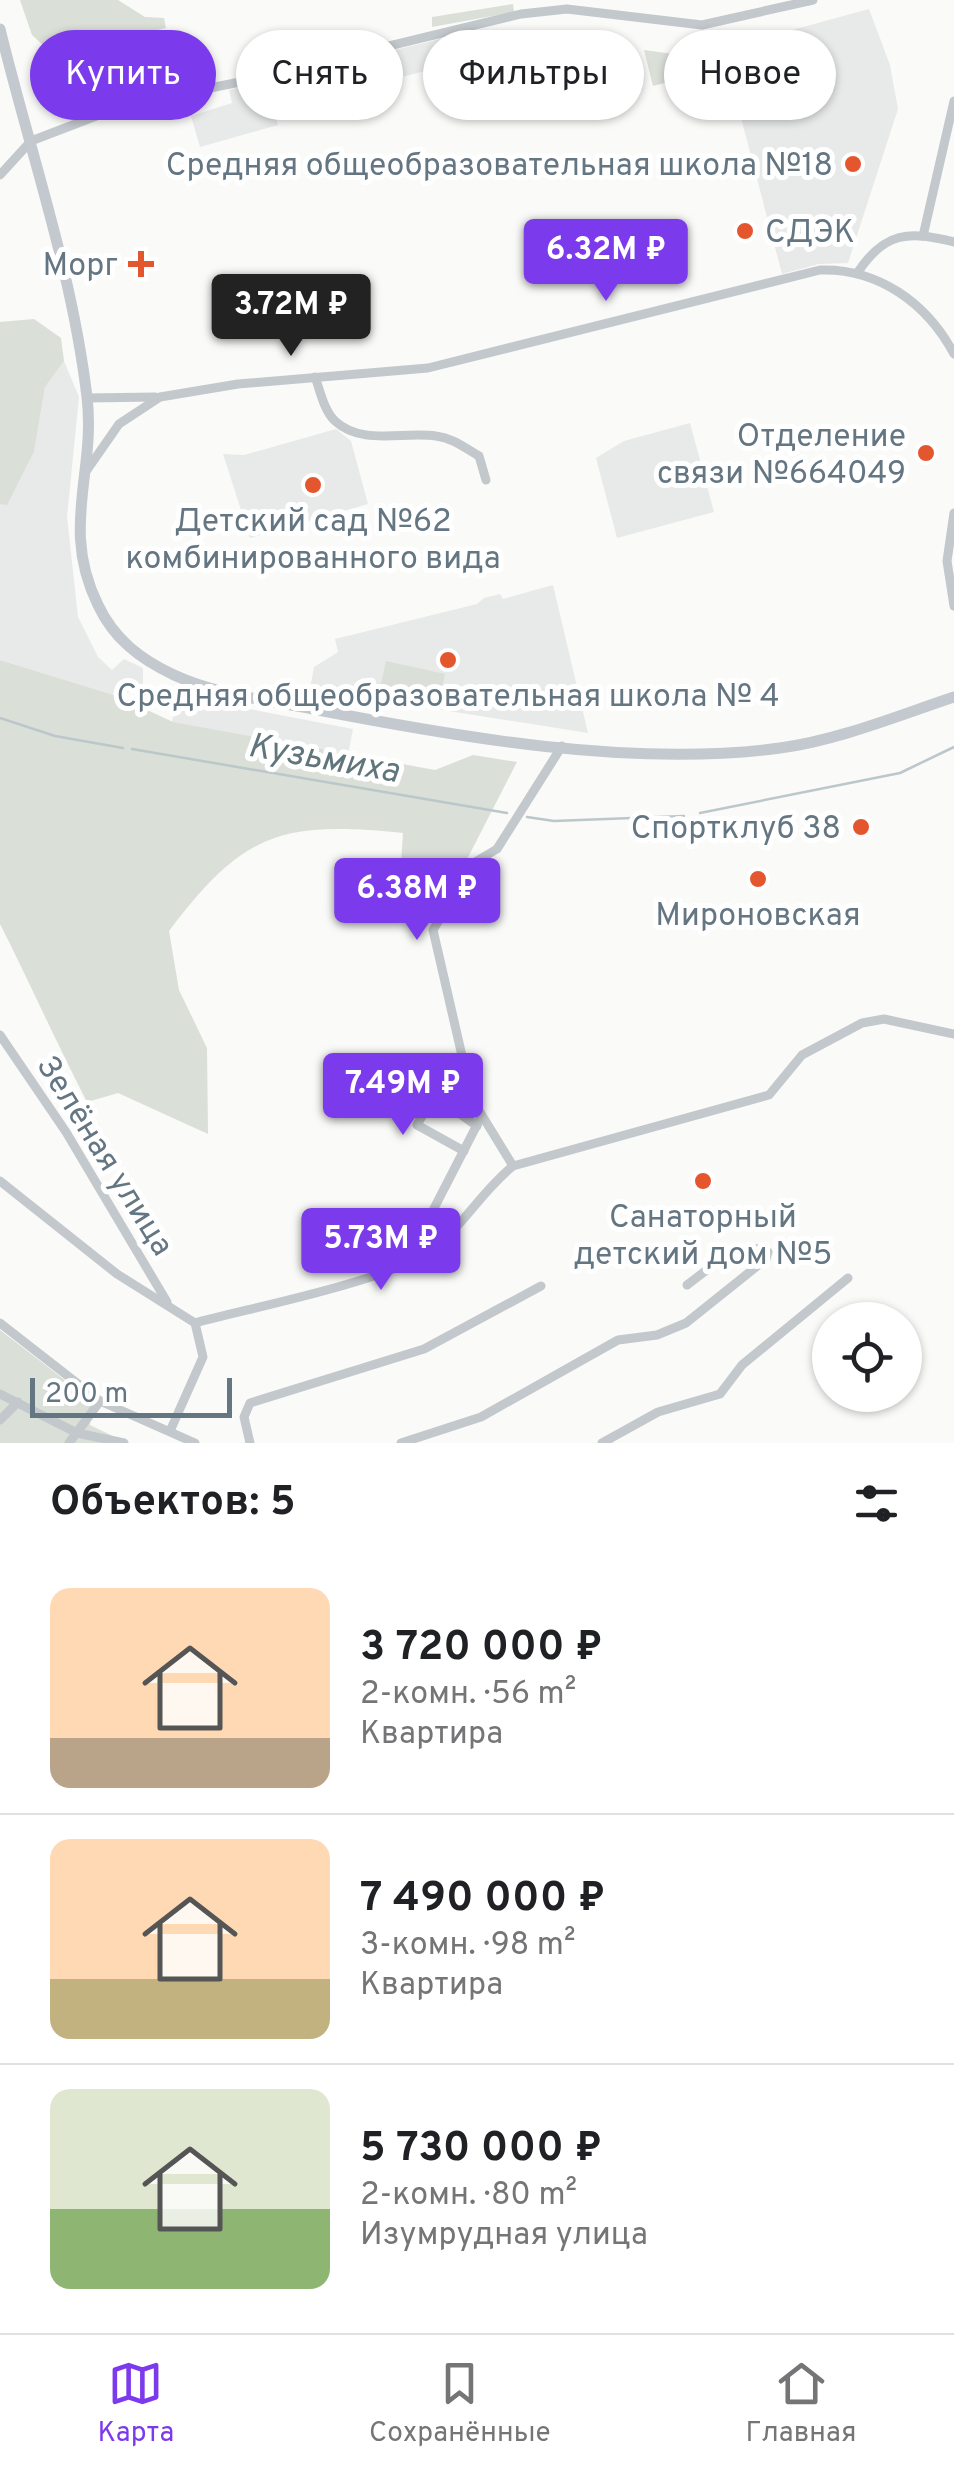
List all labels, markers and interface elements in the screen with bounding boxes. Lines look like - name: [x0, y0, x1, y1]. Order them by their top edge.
- chip: Купить: [30, 30, 216, 120]
- chip: Снять: [236, 30, 403, 120]
- chip: Фильтры: [423, 30, 644, 120]
- chip: Новое: [664, 30, 836, 120]
- place label: Средняя общеобразовательная школа №18: [166, 147, 833, 187]
- marker: Средняя общеобразовательная школа №18: [842, 153, 864, 175]
- place label: СДЭК: [765, 214, 855, 254]
- pin: 6.32M ₽: [514, 219, 698, 304]
- marker: СДЭК: [734, 220, 756, 242]
- text: 6.32M ₽: [546, 231, 666, 271]
- place label: Морг: [42, 247, 118, 287]
- marker: Морг: [128, 251, 154, 277]
- pin: 3.72M ₽: [199, 274, 383, 359]
- text: 3.72M ₽: [234, 286, 348, 326]
- place label: Отделение связи №664049: [657, 418, 906, 495]
- marker: Отделение связи №664049: [915, 442, 937, 464]
- marker: Детский сад №62 комбинированного вида: [302, 474, 324, 496]
- place label: Детский сад №62 комбинированного вида: [125, 503, 501, 580]
- marker: Средняя общеобразовательная школа № 4: [437, 649, 459, 671]
- place label: Средняя общеобразовательная школа № 4: [116, 678, 780, 718]
- water label: Кузьмиха: [245, 725, 402, 795]
- place label: Спортклуб 38: [631, 810, 841, 850]
- marker: Спортклуб 38: [850, 816, 872, 838]
- pin: 6.38M ₽: [325, 858, 509, 943]
- marker: Мироновская: [747, 868, 769, 890]
- text: 6.38M ₽: [356, 870, 478, 910]
- place label: Мироновская: [655, 897, 861, 937]
- street label: Зелёная улица: [26, 1049, 181, 1264]
- pin: 7.49M ₽: [311, 1053, 495, 1138]
- text: 7.49M ₽: [345, 1065, 461, 1105]
- marker: Санаторный детский дом №5: [692, 1170, 714, 1192]
- place label: Санаторный детский дом №5: [574, 1199, 832, 1276]
- pin: 5.73M ₽: [289, 1208, 473, 1293]
- text: 5.73M ₽: [323, 1220, 439, 1260]
- map controls: [812, 1302, 922, 1412]
- button: locate: [812, 1302, 922, 1412]
- scale bar: [30, 1373, 232, 1418]
- text: 200 m: [45, 1377, 128, 1413]
- icon: filters: [849, 1476, 904, 1531]
- text: Объектов: 5: [50, 1477, 296, 1530]
- text: 3 720 000 ₽: [360, 1622, 603, 1675]
- icon: home: [130, 1628, 250, 1748]
- text: 2-комн. · 56 m²: [360, 1675, 576, 1715]
- text: Квартира: [360, 1715, 503, 1755]
- text: 7 490 000 ₽: [360, 1873, 605, 1926]
- icon: home: [130, 1879, 250, 1999]
- text: 3-комн. · 98 m²: [360, 1926, 576, 1966]
- text: Квартира: [360, 1966, 503, 2006]
- text: 5 730 000 ₽: [360, 2123, 602, 2176]
- icon: home: [130, 2129, 250, 2249]
- text: 2-комн. · 80 m²: [360, 2176, 577, 2216]
- text: Изумрудная улица: [360, 2216, 648, 2256]
- tab: Карта: [97, 2356, 174, 2452]
- tab: Сохранённые: [369, 2356, 551, 2452]
- tab: Главная: [746, 2356, 857, 2452]

